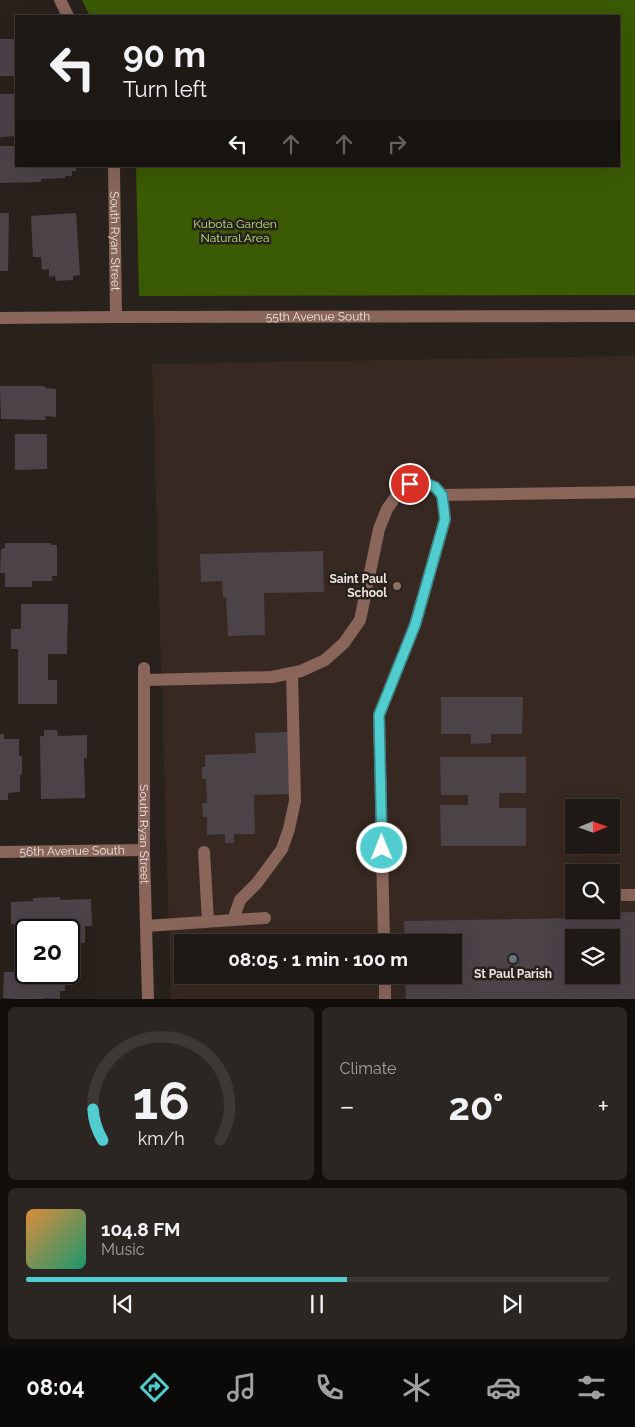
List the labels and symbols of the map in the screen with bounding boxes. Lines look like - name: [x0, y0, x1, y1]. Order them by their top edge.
- street label: South Ryan Street: [107, 191, 123, 291]
- park label: Kubota Garden Natural Area: [193, 217, 277, 245]
- street label: 55th Avenue South: [266, 310, 370, 324]
- pin: [389, 463, 431, 505]
- place label: Saint Paul School: [330, 572, 387, 600]
- marker: Saint Paul School: [391, 580, 403, 592]
- street label: South Ryan Street: [137, 784, 152, 884]
- north arrow: [565, 799, 620, 854]
- position arrow: [355, 821, 407, 873]
- street label: 56th Avenue South: [19, 843, 125, 859]
- speed limit sign: 20: [15, 919, 80, 984]
- marker: St Paul Parish: [507, 953, 519, 965]
- place label: St Paul Parish: [474, 967, 552, 981]

